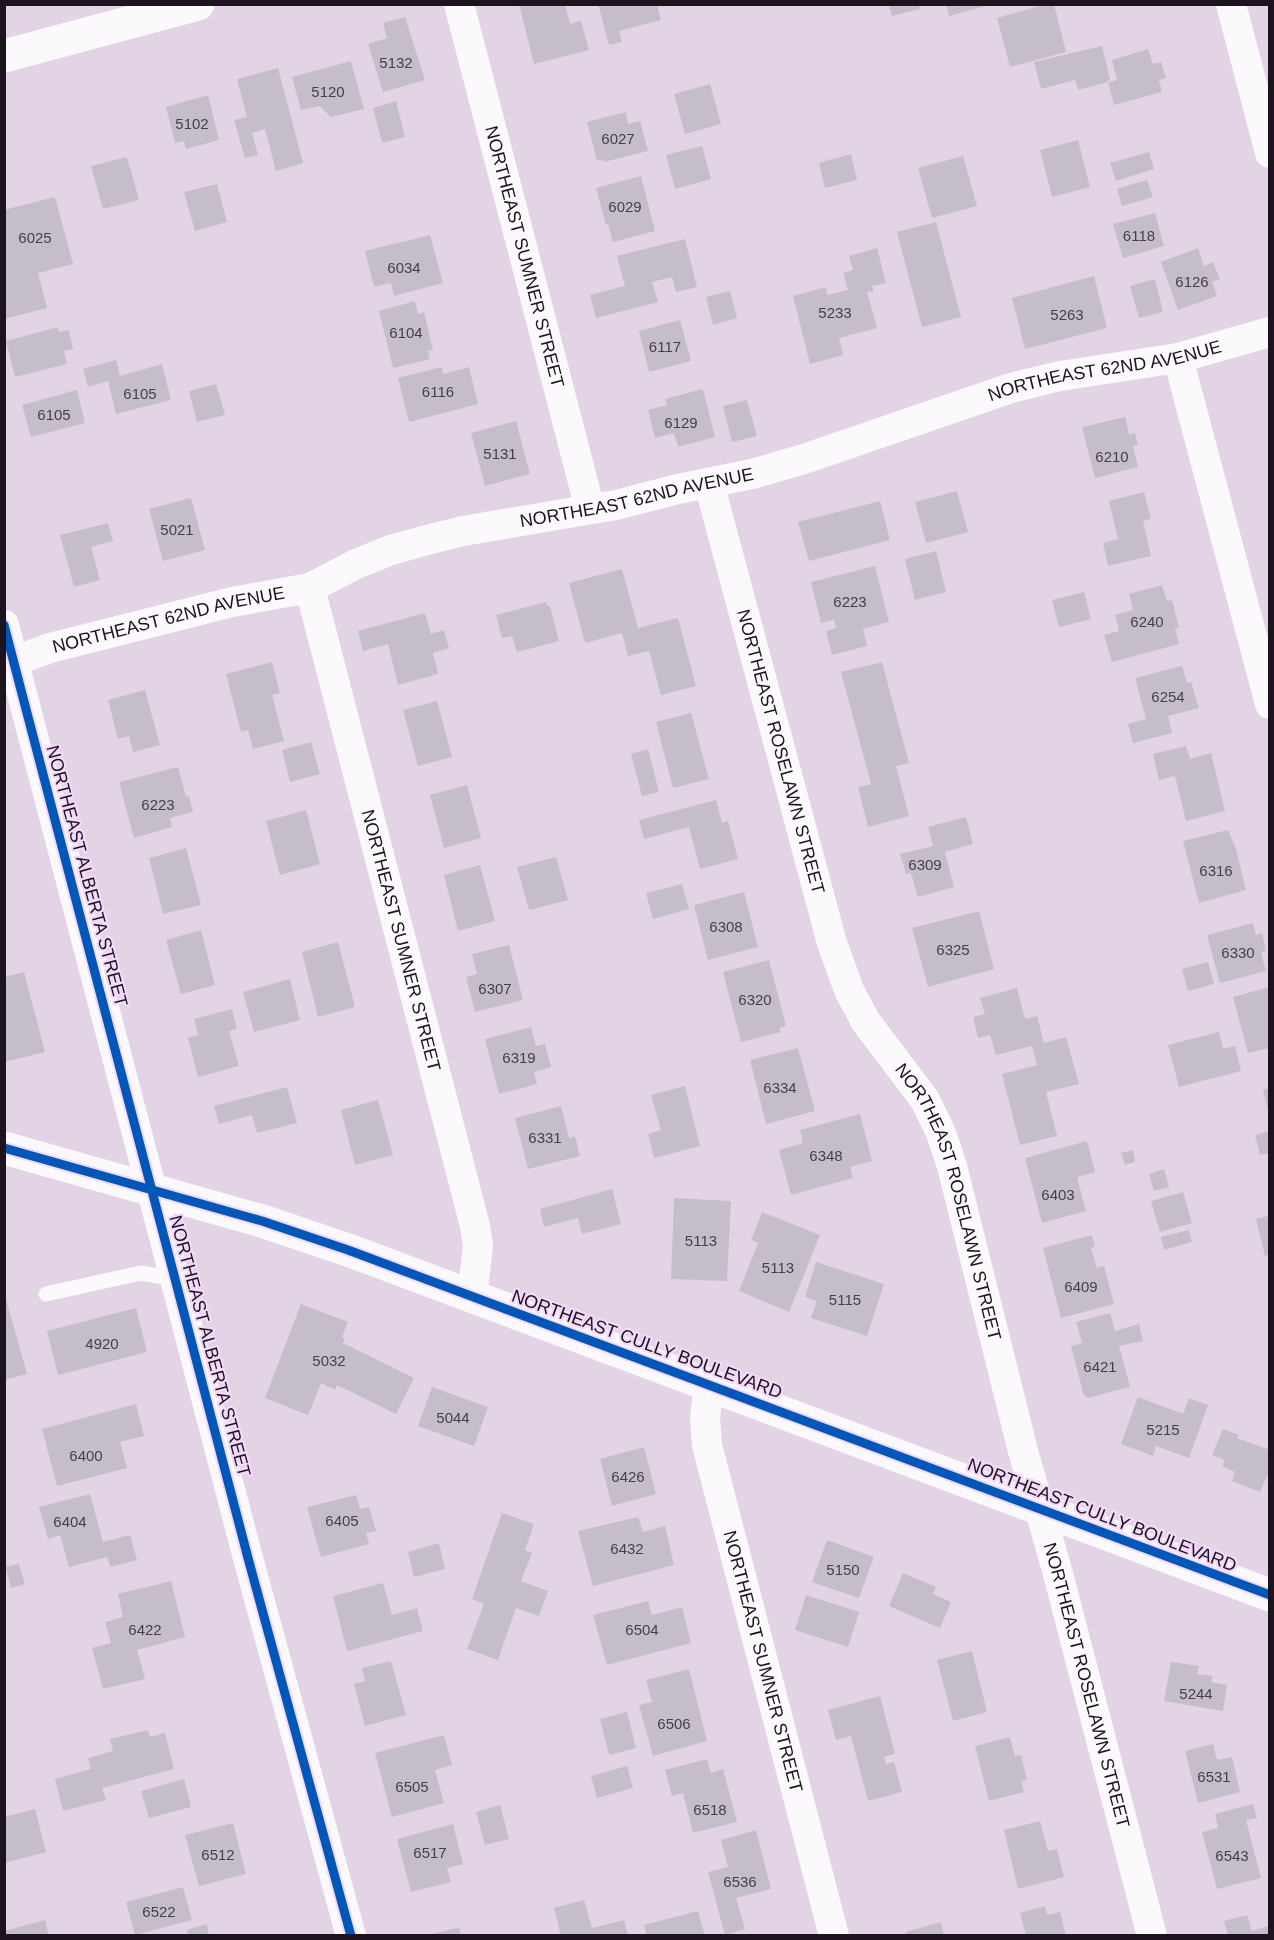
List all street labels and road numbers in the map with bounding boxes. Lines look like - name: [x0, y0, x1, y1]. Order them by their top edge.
- street label: NORTHEAST SUMNER STREET: [481, 124, 568, 390]
- street label: NORTHEAST 62ND AVENUE: [985, 336, 1224, 405]
- street label: NORTHEAST 62ND AVENUE: [518, 464, 755, 531]
- street label: NORTHEAST 62ND AVENUE: [50, 583, 286, 657]
- street label: NORTHEAST ROSELAWN STREET: [733, 607, 828, 896]
- street label: NORTHEAST ALBERTA STREET: [42, 743, 132, 1009]
- street label: NORTHEAST SUMNER STREET: [358, 807, 445, 1073]
- street label: NORTHEAST ROSELAWN STREET: [891, 1060, 1005, 1342]
- street label: NORTHEAST ALBERTA STREET: [165, 1213, 255, 1479]
- street label: NORTHEAST CULLY BOULEVARD: [509, 1286, 785, 1402]
- street label: NORTHEAST CULLY BOULEVARD: [965, 1454, 1239, 1576]
- street label: NORTHEAST SUMNER STREET: [720, 1529, 806, 1795]
- street label: NORTHEAST ROSELAWN STREET: [1040, 1540, 1133, 1830]

